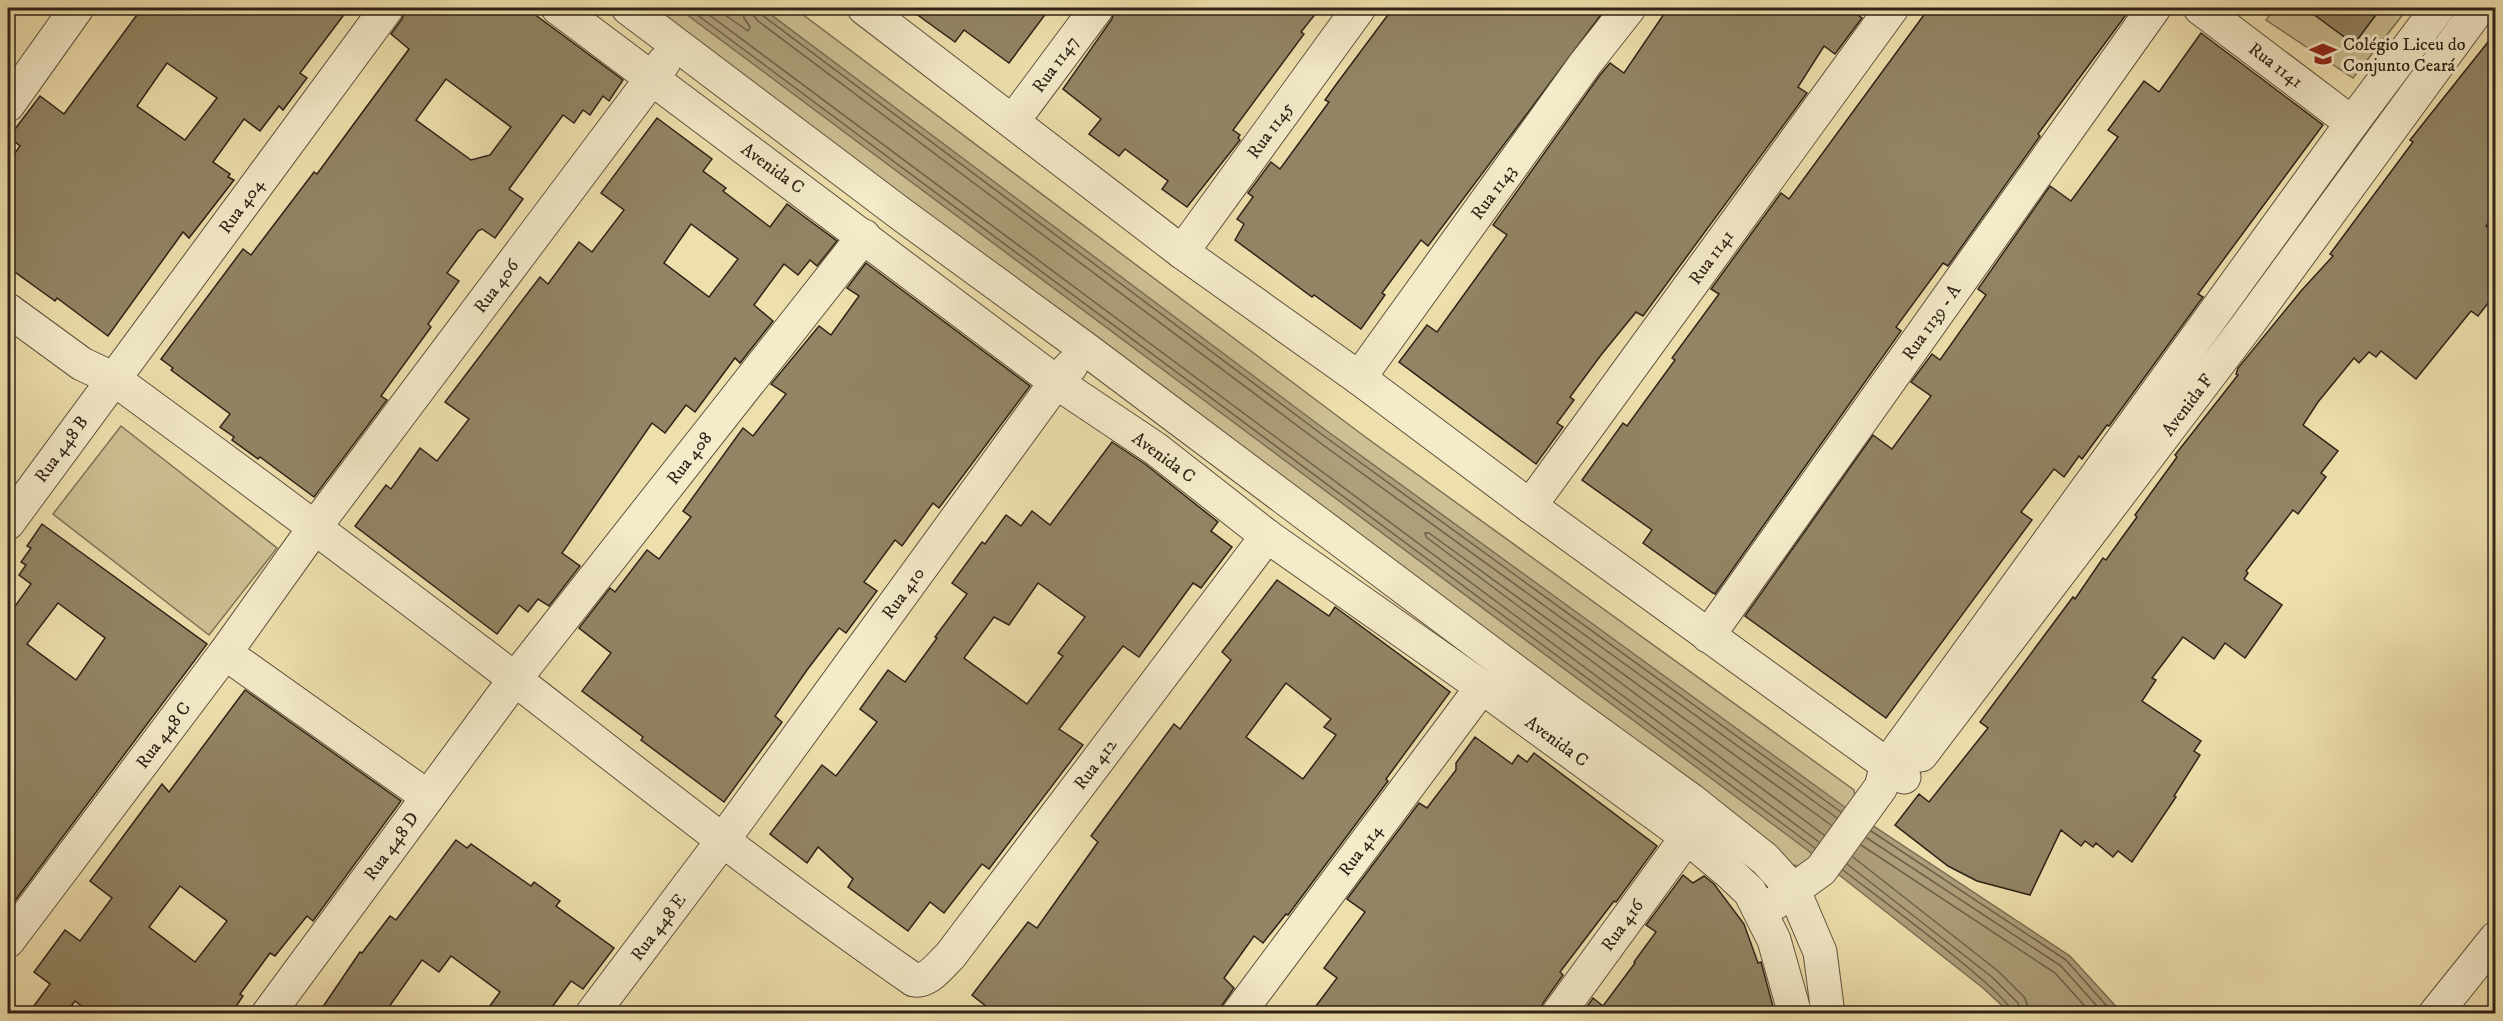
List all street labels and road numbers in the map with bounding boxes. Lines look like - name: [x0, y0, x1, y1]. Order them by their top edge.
- street label: Rua 1147: [1028, 32, 1084, 97]
- street label: Rua 1141: [2244, 38, 2307, 93]
- street label: Rua 1145: [1243, 98, 1299, 163]
- street label: Avenida C: [736, 138, 808, 199]
- street label: Rua 1143: [1467, 161, 1521, 224]
- street label: Rua 404: [215, 174, 269, 238]
- street label: Rua 1141: [1685, 226, 1739, 289]
- street label: Rua 406: [469, 255, 524, 318]
- street label: Rua 1139 - A: [1898, 280, 1966, 365]
- street label: Avenida F: [2157, 370, 2218, 441]
- street label: Rua 448 B: [30, 412, 93, 487]
- street label: Avenida C: [1127, 427, 1199, 488]
- street label: Rua 408: [662, 428, 717, 490]
- street label: Rua 410: [878, 563, 930, 624]
- street label: Rua 448 C: [132, 698, 196, 773]
- street label: Avenida C: [1520, 711, 1592, 772]
- street label: Rua 412: [1070, 735, 1122, 794]
- street label: Rua 448 D: [360, 808, 424, 885]
- street label: Rua 414: [1334, 820, 1388, 881]
- street label: Rua 448 E: [626, 889, 691, 966]
- street label: Rua 416: [1597, 895, 1649, 956]

